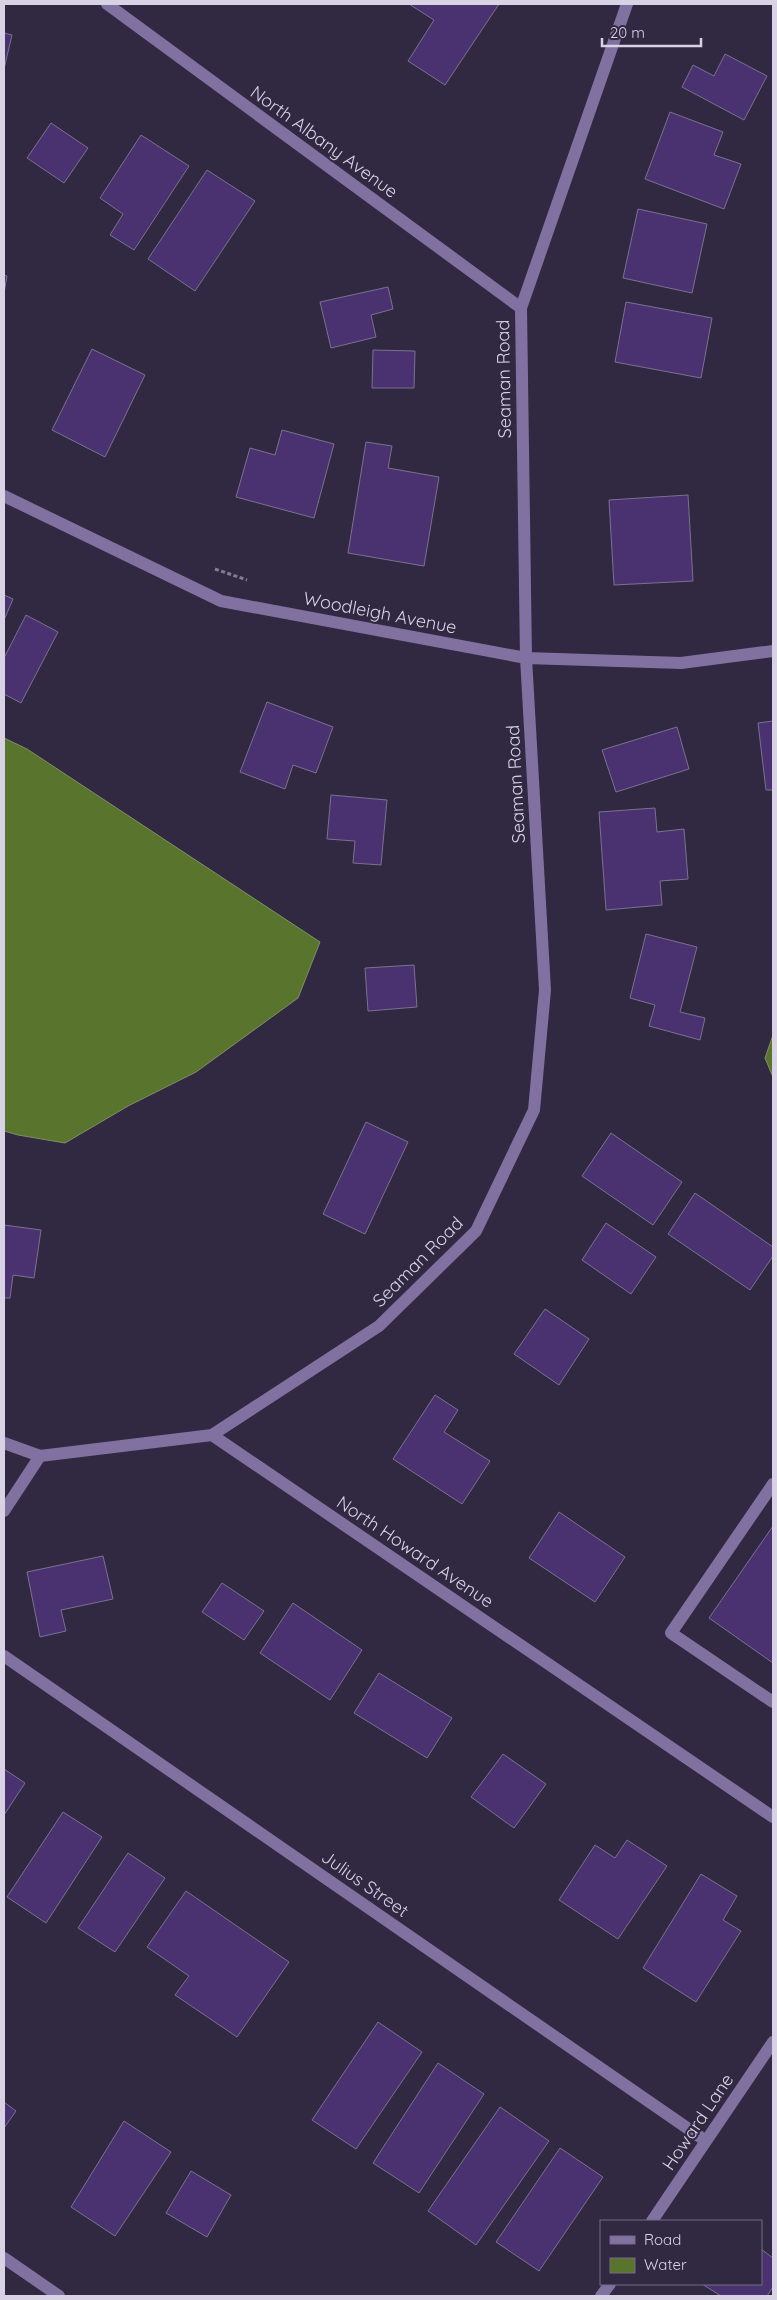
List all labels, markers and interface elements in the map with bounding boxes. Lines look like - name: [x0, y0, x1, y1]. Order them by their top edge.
- scale bar: [602, 15, 701, 47]
- text: 20 m: [610, 23, 645, 42]
- street label: North Albany Avenue: [246, 80, 403, 203]
- street label: Seaman Road: [491, 320, 516, 438]
- street label: Woodleigh Avenue: [301, 586, 459, 639]
- street label: Seaman Road: [501, 724, 530, 844]
- street label: Seaman Road: [368, 1212, 468, 1312]
- street label: North Howard Avenue: [332, 1490, 498, 1613]
- street label: Julius Street: [317, 1845, 413, 1922]
- street label: Howard Lane: [657, 2069, 738, 2174]
- legend: [600, 2220, 762, 2285]
- text: Road: [644, 2230, 681, 2249]
- text: Water: [644, 2255, 687, 2274]

